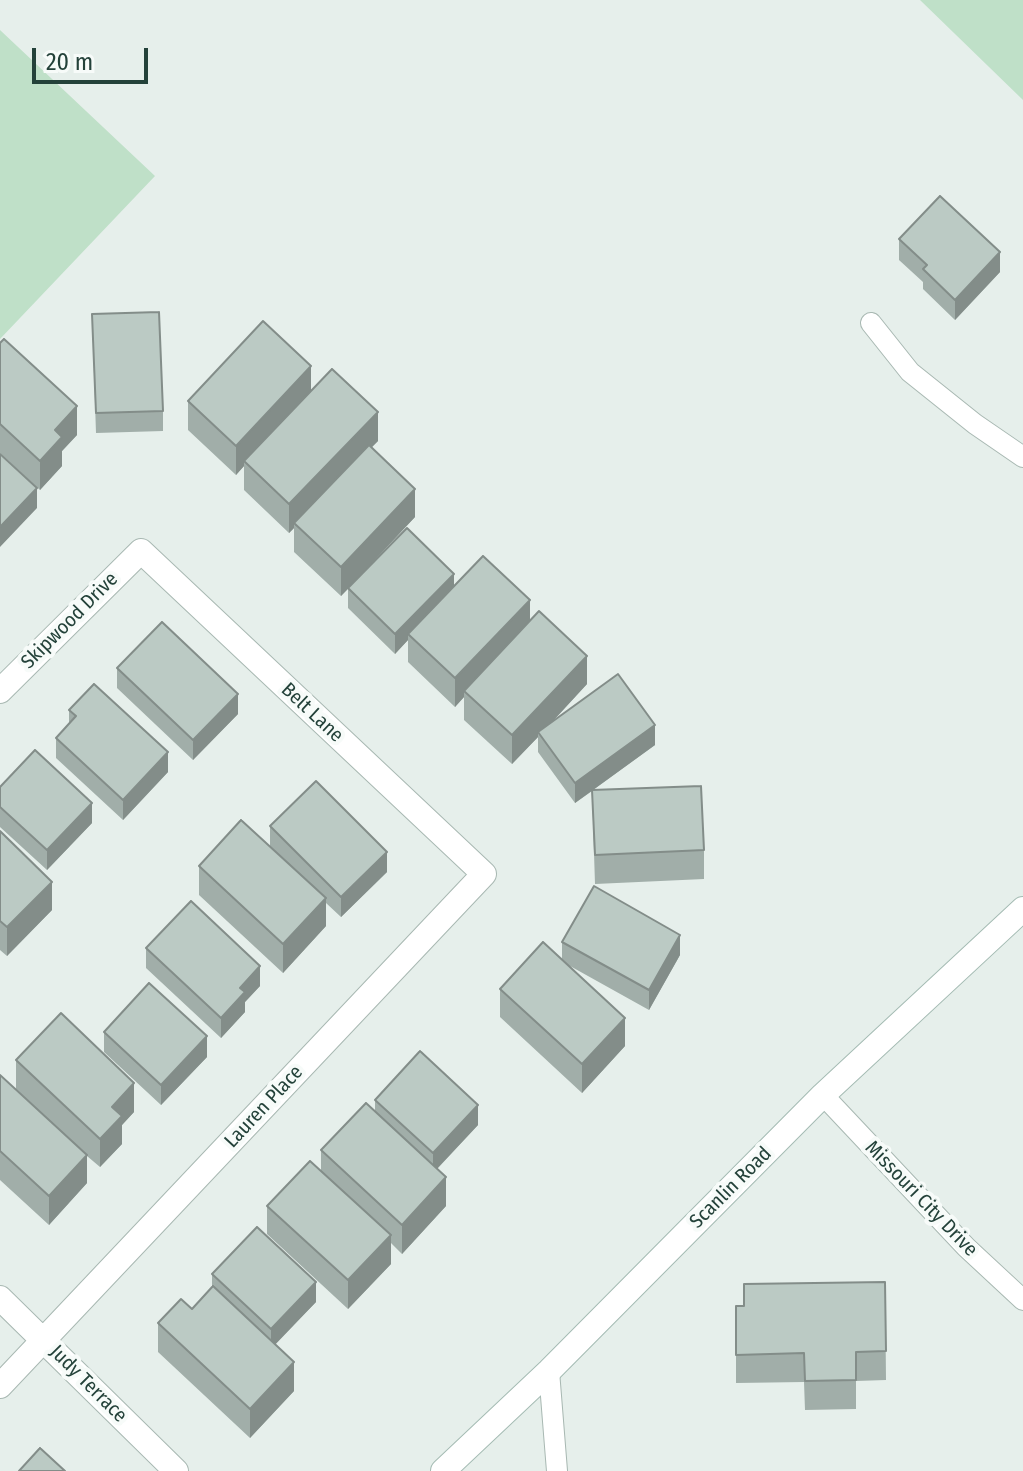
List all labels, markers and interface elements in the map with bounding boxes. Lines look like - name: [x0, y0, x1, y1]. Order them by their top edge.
- scale bar: [36, 32, 152, 82]
- text: 20 m: [46, 48, 93, 76]
- street label: Skipwood Drive: [17, 568, 123, 674]
- street label: Belt Lane: [276, 678, 348, 748]
- street label: Lauren Place: [220, 1061, 308, 1153]
- street label: Missouri City Drive: [860, 1136, 982, 1262]
- street label: Scanlin Road: [685, 1142, 777, 1234]
- street label: Judy Terrace: [44, 1340, 132, 1428]

